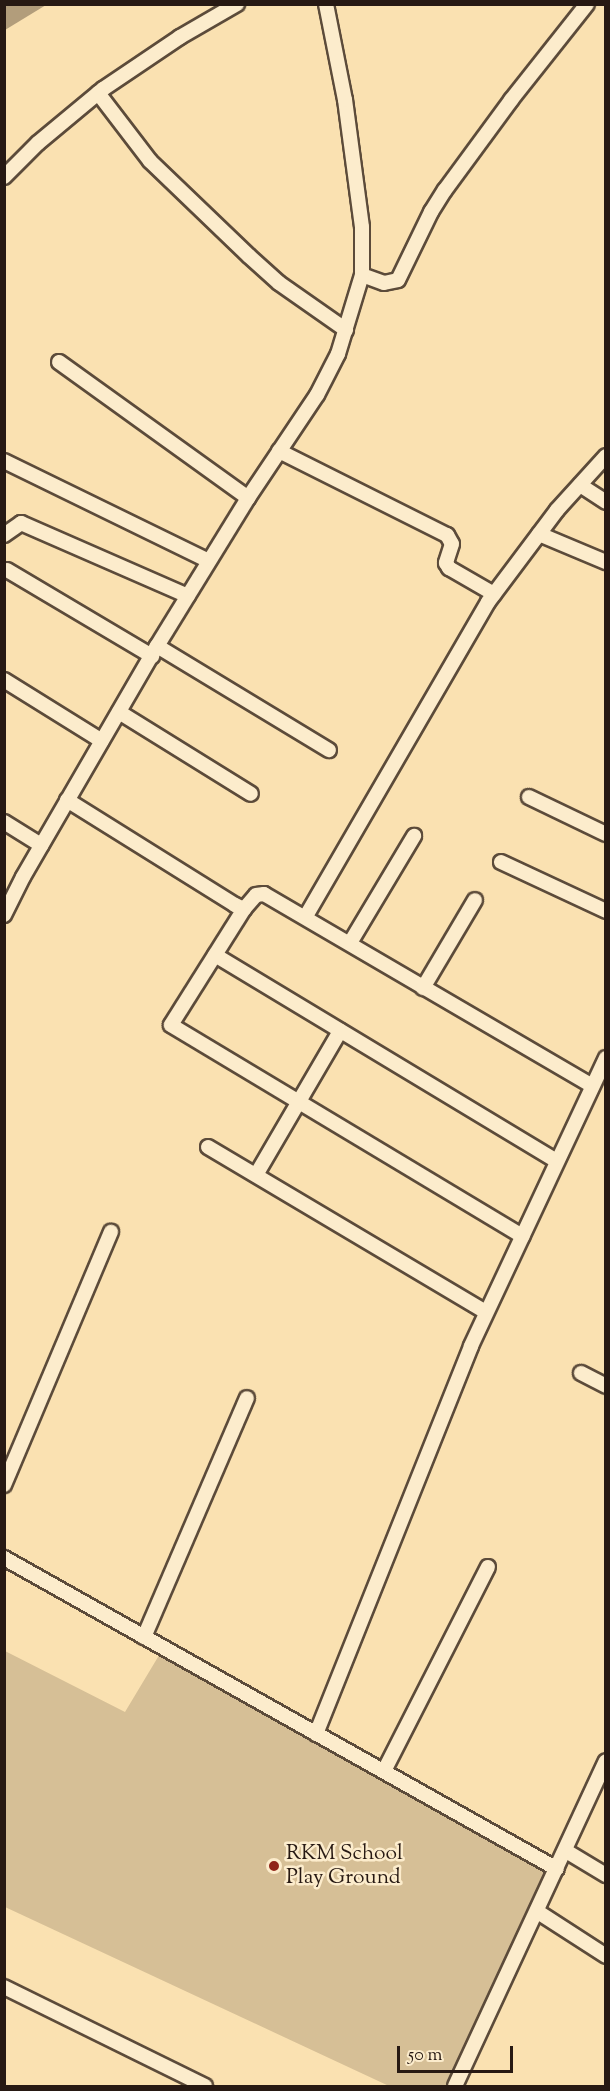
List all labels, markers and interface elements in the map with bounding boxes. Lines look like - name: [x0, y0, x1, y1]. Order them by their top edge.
- place label: RKM School Play Ground: [286, 1841, 403, 1891]
- marker: RKM School Play Ground: [267, 1859, 281, 1873]
- scale bar: [400, 2034, 516, 2072]
- text: 50 m: [408, 2043, 442, 2069]

